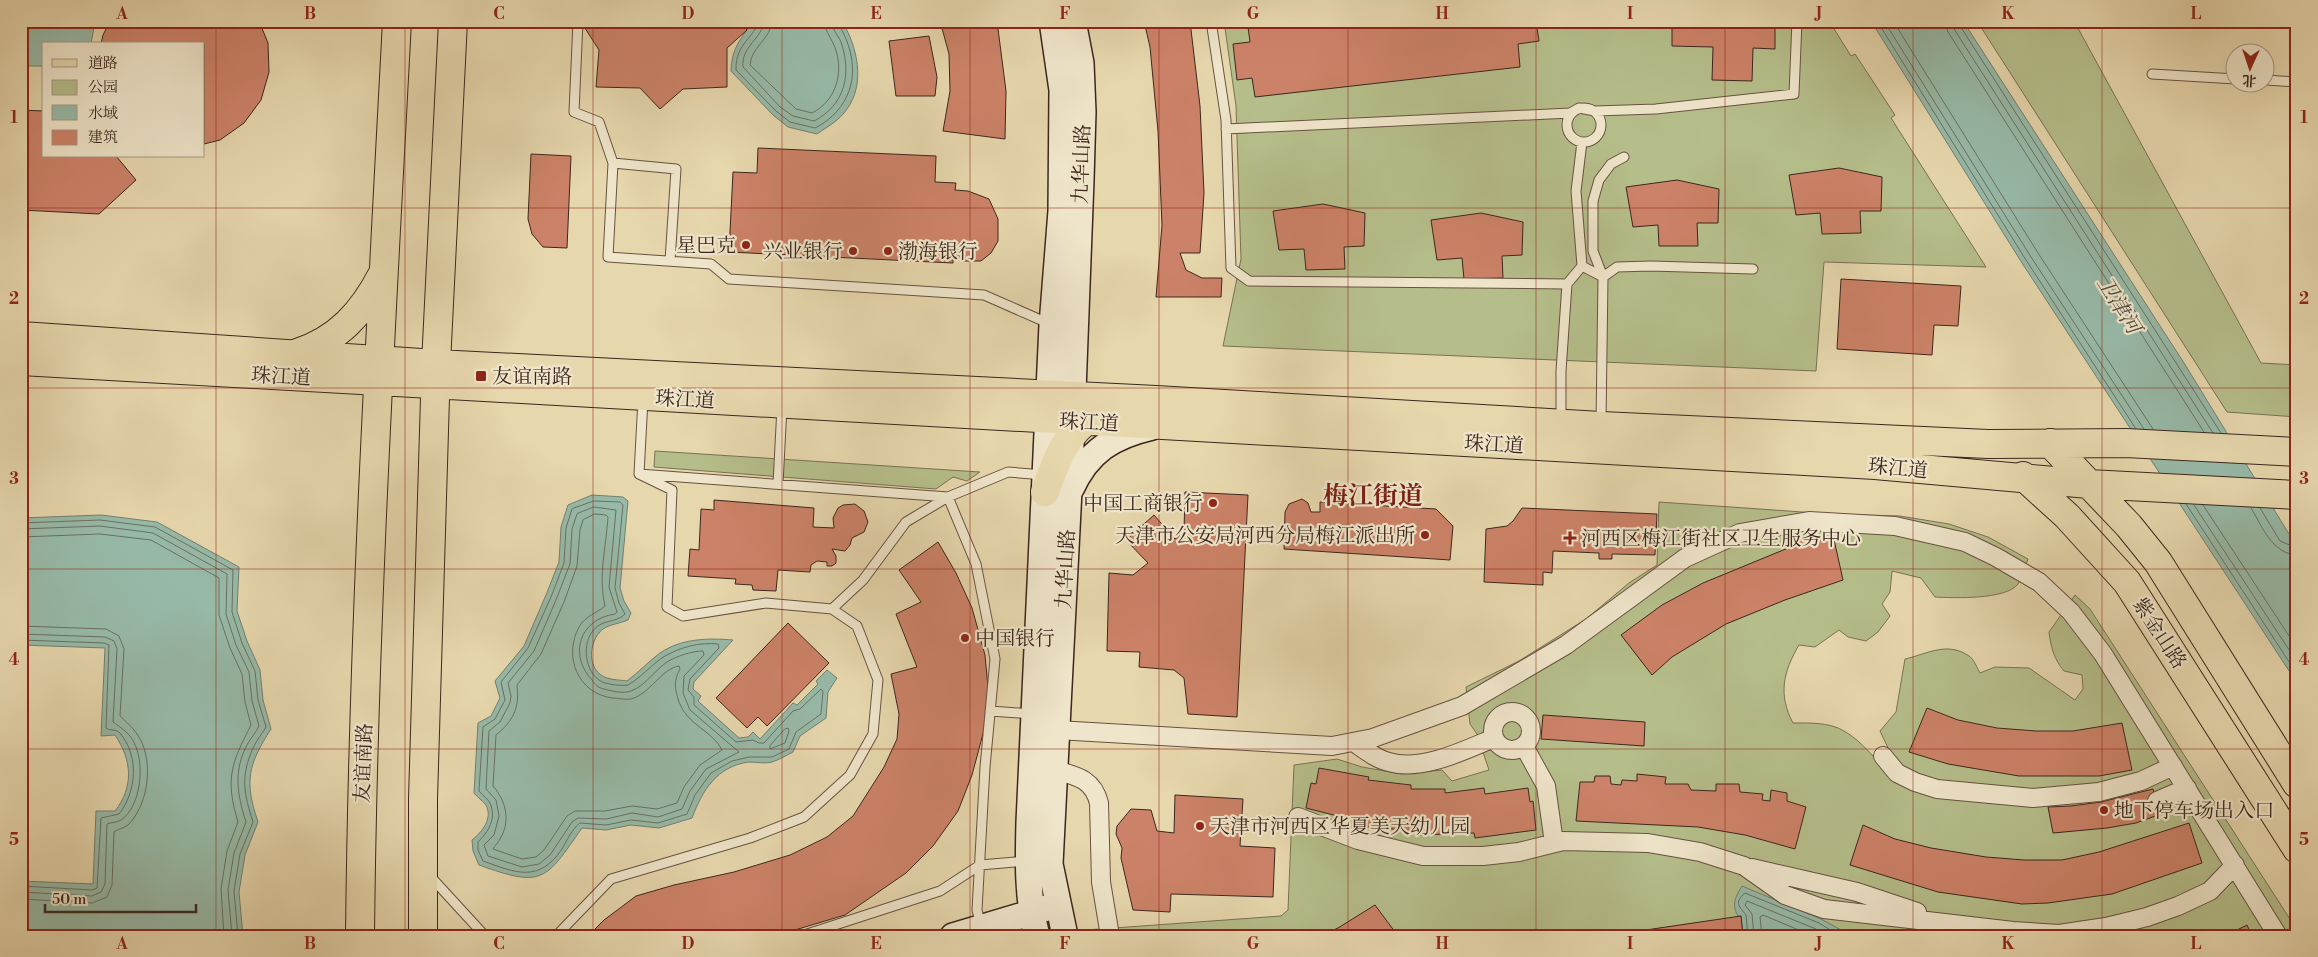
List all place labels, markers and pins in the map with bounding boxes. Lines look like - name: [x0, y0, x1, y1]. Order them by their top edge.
- place label: 星巴克: [676, 234, 736, 259]
- marker: 星巴克: [740, 239, 752, 251]
- place label: 兴业银行: [763, 240, 843, 265]
- place label: 渤海银行: [898, 240, 978, 265]
- marker: 兴业银行: [847, 245, 859, 257]
- marker: 渤海银行: [882, 245, 894, 257]
- place label: 友谊南路: [492, 365, 572, 390]
- marker: 友谊南路: [474, 369, 488, 383]
- place label: 中国工商银行: [1083, 492, 1203, 517]
- marker: 中国工商银行: [1207, 497, 1219, 509]
- place label: 天津市公安局河西分局梅江派出所: [1115, 524, 1415, 549]
- place label: 河西区梅江街社区卫生服务中心: [1581, 527, 1861, 552]
- marker: 天津市公安局河西分局梅江派出所: [1419, 529, 1431, 541]
- marker: 河西区梅江街社区卫生服务中心: [1563, 531, 1577, 545]
- place label: 中国银行: [975, 627, 1055, 652]
- marker: 中国银行: [959, 632, 971, 644]
- place label: 地下停车场出入口: [2114, 799, 2274, 824]
- marker: 地下停车场出入口: [2098, 804, 2110, 816]
- place label: 天津市河西区华夏美天幼儿园: [1210, 815, 1470, 840]
- marker: 天津市河西区华夏美天幼儿园: [1194, 820, 1206, 832]

